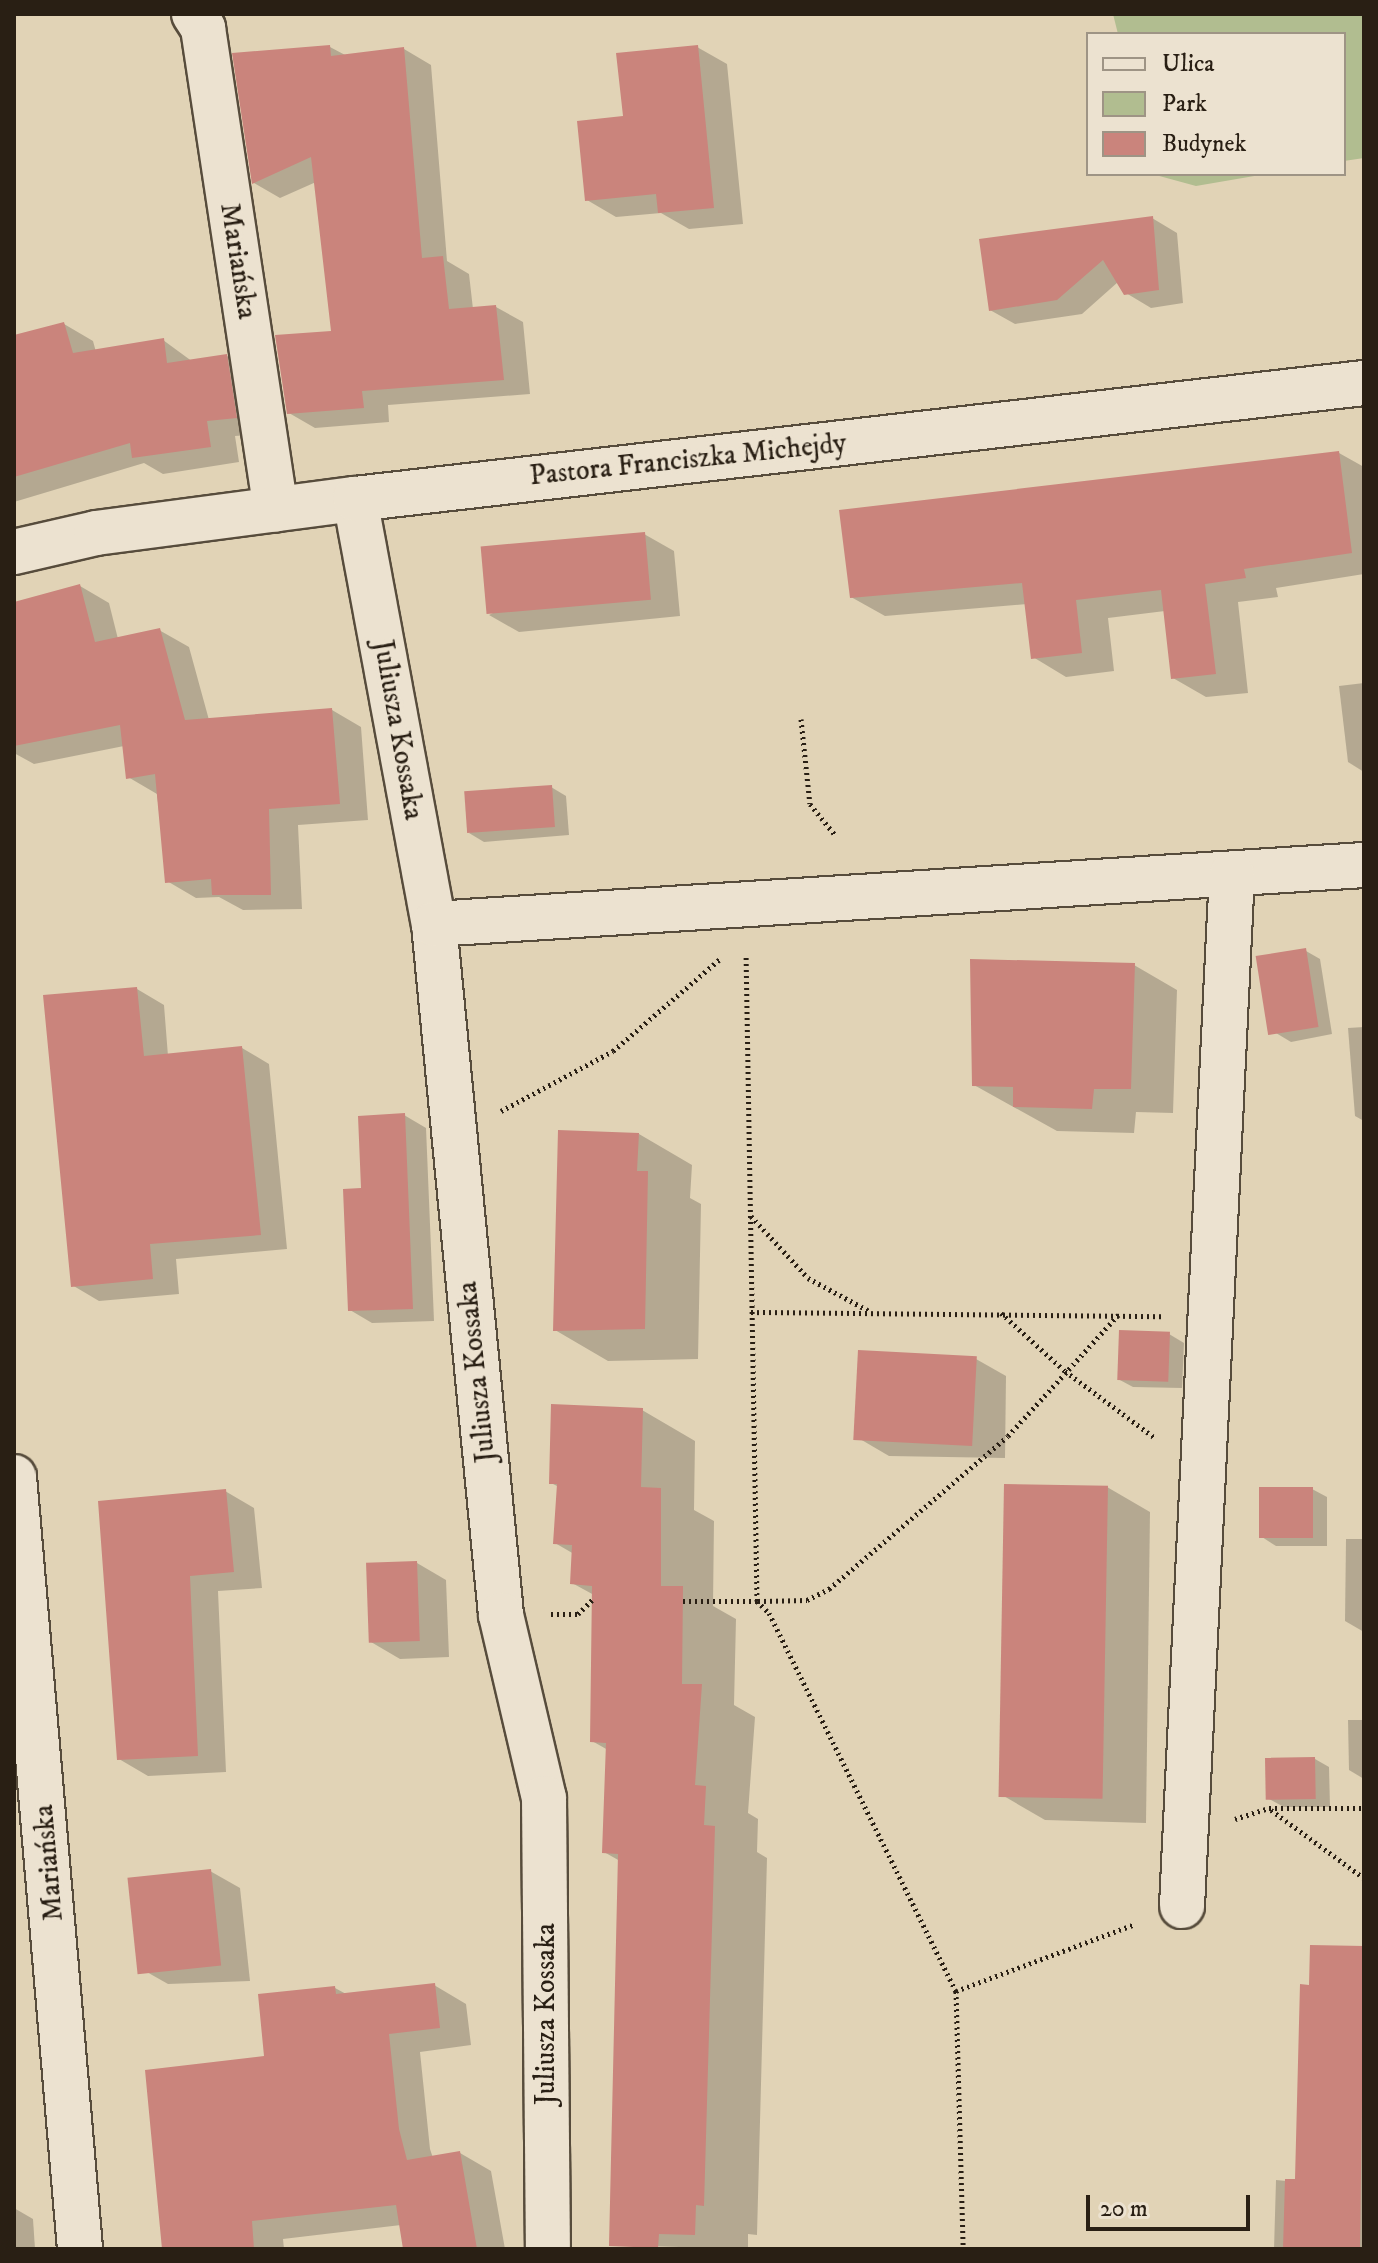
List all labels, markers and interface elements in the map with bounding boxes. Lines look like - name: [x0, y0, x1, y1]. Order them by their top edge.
- legend: [1086, 32, 1346, 176]
- text: Ulica: [1162, 49, 1215, 79]
- text: Park: [1162, 89, 1207, 119]
- text: Budynek: [1162, 129, 1246, 159]
- street label: Mariańska: [212, 201, 264, 321]
- street label: Pastora Franciszka Michejdy: [528, 427, 848, 493]
- street label: Juliusza Kossaka: [366, 637, 430, 823]
- street label: Juliusza Kossaka: [451, 1280, 503, 1464]
- street label: Mariańska: [27, 1803, 71, 1923]
- street label: Juliusza Kossaka: [529, 1923, 563, 2105]
- scale bar: [1090, 2179, 1254, 2229]
- text: 20 m: [1100, 2194, 1148, 2224]

